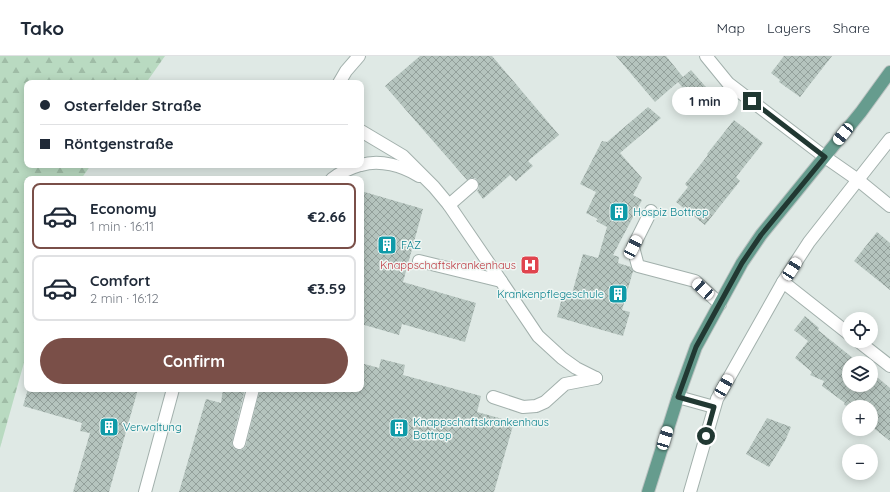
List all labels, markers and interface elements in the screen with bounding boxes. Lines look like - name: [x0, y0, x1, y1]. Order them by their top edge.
- text: Tako: [20, 16, 64, 40]
- text: Map: [716, 19, 745, 37]
- text: Layers: [767, 19, 811, 37]
- text: Share: [833, 19, 870, 37]
- callout: 1 min: [672, 87, 738, 115]
- route end: [743, 92, 761, 110]
- text: 1 min: [689, 93, 721, 109]
- text: Osterfelder Straße: [64, 96, 202, 115]
- car: [831, 121, 855, 147]
- text: Röntgenstraße: [64, 134, 174, 153]
- icon: car: [42, 198, 78, 234]
- text: Economy: [90, 199, 157, 218]
- building icon: Hospiz Bottrop: [608, 201, 630, 223]
- place label: Hospiz Bottrop: [633, 205, 709, 219]
- text: €2.66: [308, 207, 346, 226]
- text: 1 min · 16:11: [90, 218, 154, 234]
- building icon: FAZ: [376, 234, 398, 256]
- car: [622, 234, 644, 260]
- place label: FAZ: [401, 238, 421, 252]
- hospital icon: Knappschaftskrankenhaus: [519, 254, 541, 276]
- car: [780, 256, 804, 282]
- place label: Knappschaftskrankenhaus: [380, 258, 516, 272]
- icon: car: [42, 270, 78, 306]
- text: Comfort: [90, 271, 151, 290]
- car: [690, 276, 716, 302]
- text: €3.59: [308, 279, 346, 298]
- building icon: Krankenpflegeschule: [607, 283, 629, 305]
- place label: Krankenpflegeschule: [497, 287, 604, 301]
- text: 2 min · 16:12: [90, 290, 159, 306]
- map controls: [842, 312, 878, 480]
- button: locate: [842, 312, 878, 348]
- button: Confirm: [40, 338, 348, 384]
- button: layers: [842, 356, 878, 392]
- car: [713, 373, 735, 399]
- button: +: [842, 400, 878, 436]
- place label: Knappschaftskrankenhaus Bottrop: [413, 415, 549, 442]
- building icon: Verwaltung: [98, 416, 120, 438]
- building icon: Knappschaftskrankenhaus Bottrop: [388, 417, 410, 439]
- place label: Verwaltung: [123, 420, 182, 434]
- car: [656, 425, 674, 451]
- route start: [697, 427, 715, 445]
- button: −: [842, 444, 878, 480]

